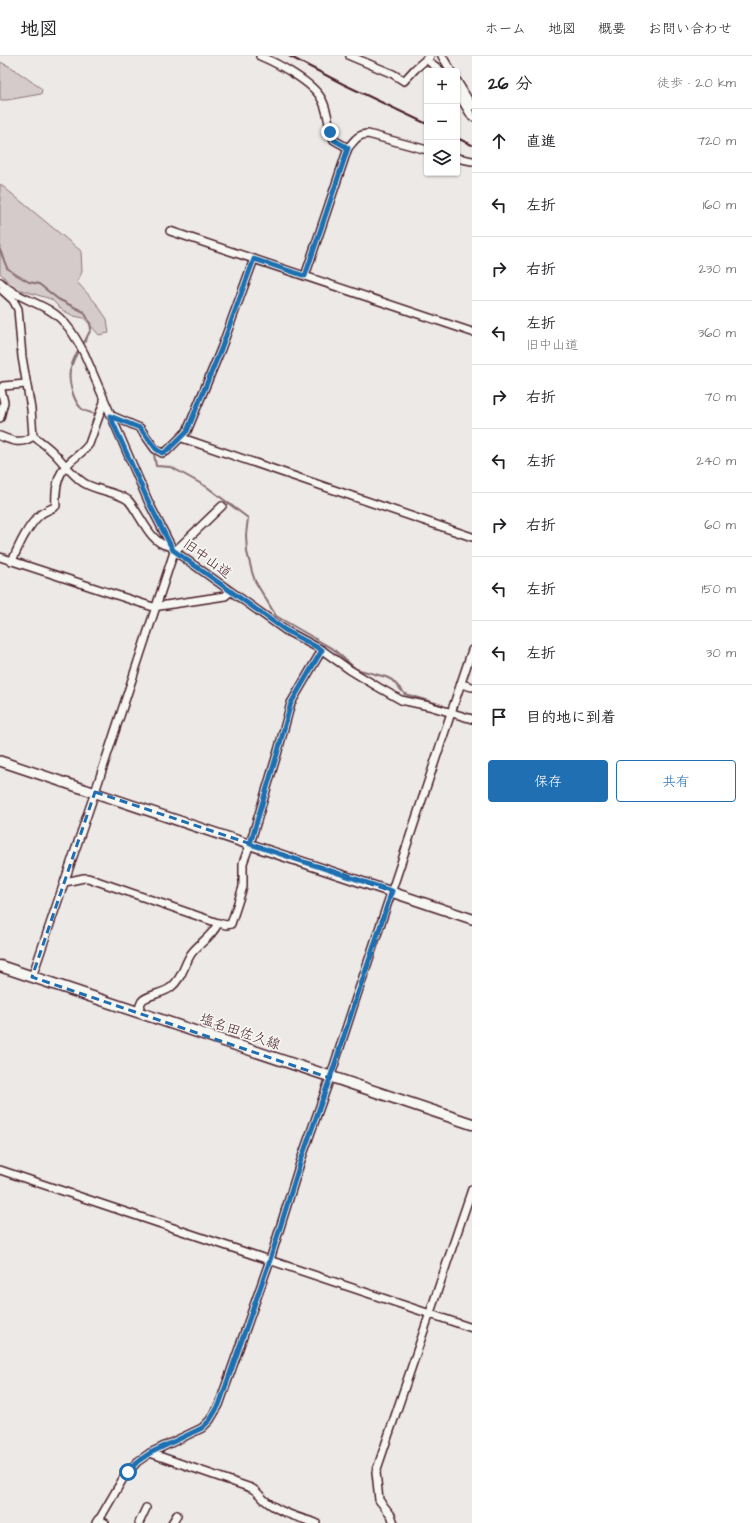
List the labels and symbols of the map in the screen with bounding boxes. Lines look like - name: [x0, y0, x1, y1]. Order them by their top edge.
- route end: [321, 123, 339, 141]
- street label: 旧中山道: [178, 534, 236, 584]
- street label: 塩名田佐久線: [197, 1009, 283, 1055]
- route start: [119, 1463, 137, 1481]

